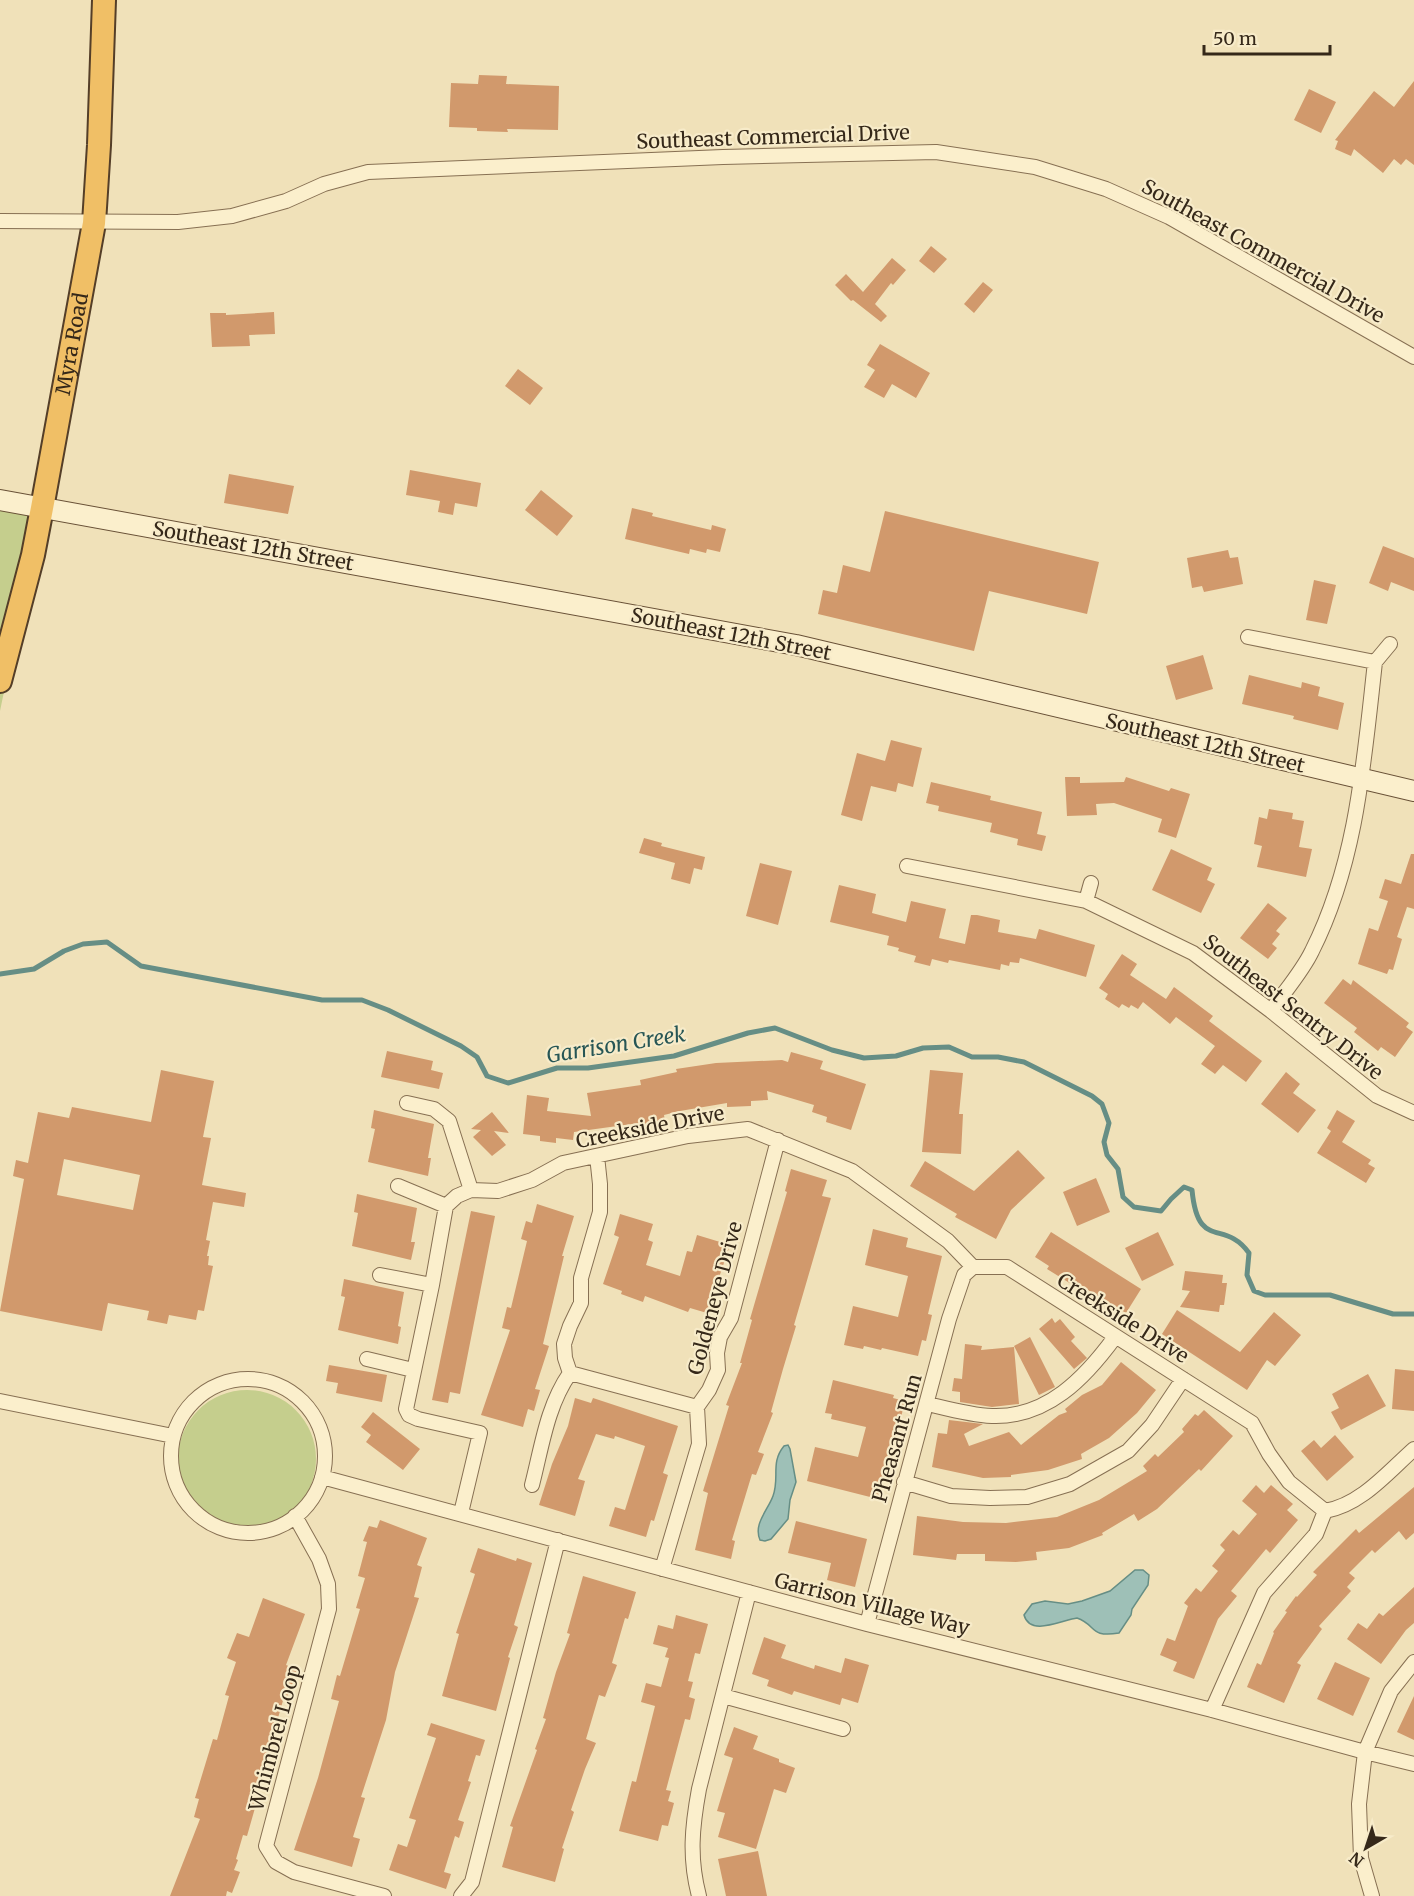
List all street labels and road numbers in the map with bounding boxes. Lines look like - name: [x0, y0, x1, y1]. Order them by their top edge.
- street label: Southeast Commercial Drive: [636, 119, 910, 154]
- street label: Southeast Commercial Drive: [1137, 173, 1389, 328]
- street label: Myra Road: [50, 291, 93, 397]
- street label: Southeast 12th Street: [151, 516, 356, 576]
- street label: Southeast 12th Street: [629, 602, 834, 665]
- street label: Southeast 12th Street: [1103, 707, 1307, 778]
- street label: Southeast Sentry Drive: [1198, 929, 1388, 1085]
- street label: Creekside Drive: [574, 1100, 726, 1153]
- street label: Goldeneye Drive: [682, 1219, 747, 1377]
- street label: Creekside Drive: [1053, 1267, 1194, 1368]
- street label: Pheasant Run: [866, 1371, 927, 1505]
- street label: Garrison Village Way: [772, 1567, 973, 1640]
- street label: Whimbrel Loop: [243, 1662, 306, 1815]

